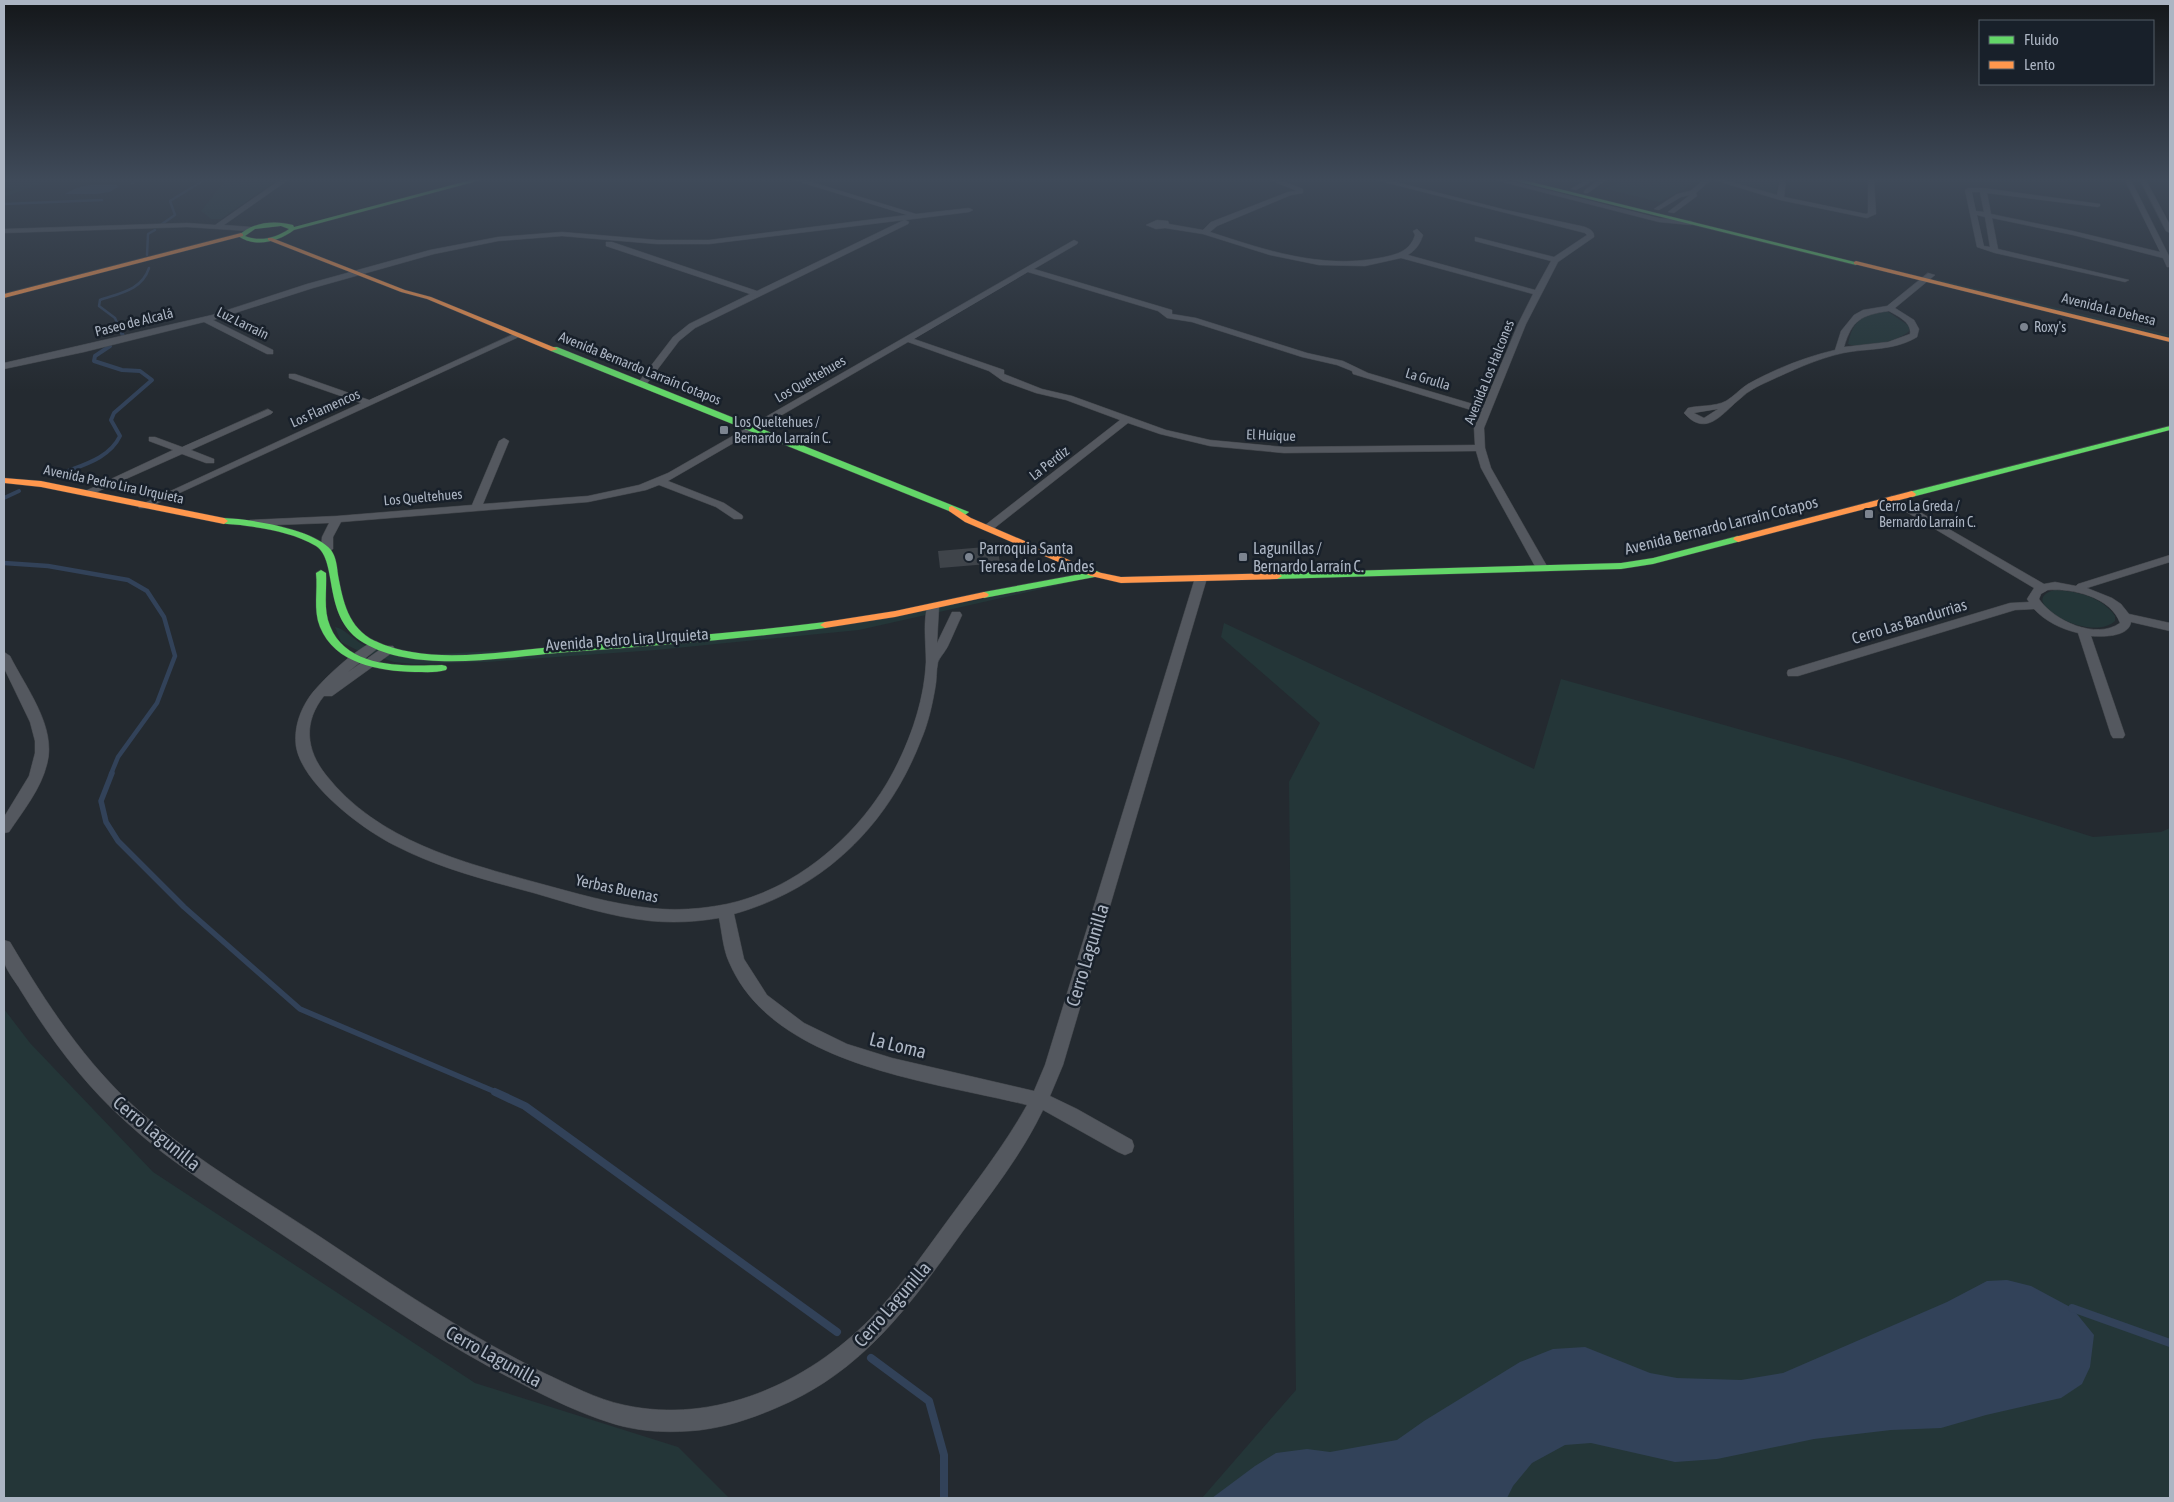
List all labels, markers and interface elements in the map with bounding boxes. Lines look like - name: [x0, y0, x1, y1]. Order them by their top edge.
- legend: [1979, 20, 2154, 85]
- text: Fluido: [2024, 31, 2059, 48]
- text: Lento: [2024, 56, 2055, 73]
- street label: Avenida La Dehesa: [2060, 290, 2158, 328]
- street label: Luz Larraín: [215, 304, 271, 342]
- street label: Paseo de Alcalá: [93, 305, 175, 339]
- street label: Avenida Los Halcones: [1461, 318, 1517, 426]
- place label: Roxy's: [2034, 319, 2066, 335]
- marker: Roxy's: [2018, 321, 2030, 333]
- street label: Avenida Bernardo Larraín Cotapos: [557, 328, 723, 408]
- street label: Los Queltehues: [772, 352, 848, 406]
- street label: La Grulla: [1404, 365, 1452, 393]
- street label: Los Flamencos: [288, 385, 362, 430]
- place label: Los Queltehues / Bernardo Larraín C.: [734, 414, 831, 446]
- marker: Los Queltehues / Bernardo Larraín C.: [718, 424, 730, 436]
- street label: El Huique: [1246, 426, 1296, 444]
- street label: La Perdiz: [1026, 443, 1072, 483]
- street label: Avenida Pedro Lira Urquieta: [42, 461, 186, 507]
- street label: Los Queltehues: [383, 486, 463, 508]
- street label: Avenida Bernardo Larraín Cotapos: [1623, 492, 1820, 559]
- place label: Cerro La Greda / Bernardo Larraín C.: [1879, 498, 1976, 530]
- marker: Cerro La Greda / Bernardo Larraín C.: [1863, 508, 1875, 520]
- place label: Parroquia Santa Teresa de Los Andes: [979, 539, 1095, 575]
- place label: Lagunillas / Bernardo Larraín C.: [1253, 539, 1364, 575]
- marker: Parroquia Santa Teresa de Los Andes: [963, 551, 975, 563]
- marker: Lagunillas / Bernardo Larraín C.: [1237, 551, 1249, 563]
- street label: Cerro Las Bandurrias: [1849, 595, 1969, 647]
- street label: Avenida Pedro Lira Urquieta: [545, 624, 709, 655]
- street label: Yerbas Buenas: [574, 870, 661, 906]
- street label: Cerro Lagunilla: [1061, 901, 1113, 1009]
- street label: La Loma: [867, 1027, 929, 1063]
- street label: Cerro Lagunilla: [109, 1091, 205, 1175]
- street label: Cerro Lagunilla: [849, 1257, 935, 1351]
- street label: Cerro Lagunilla: [442, 1321, 546, 1391]

